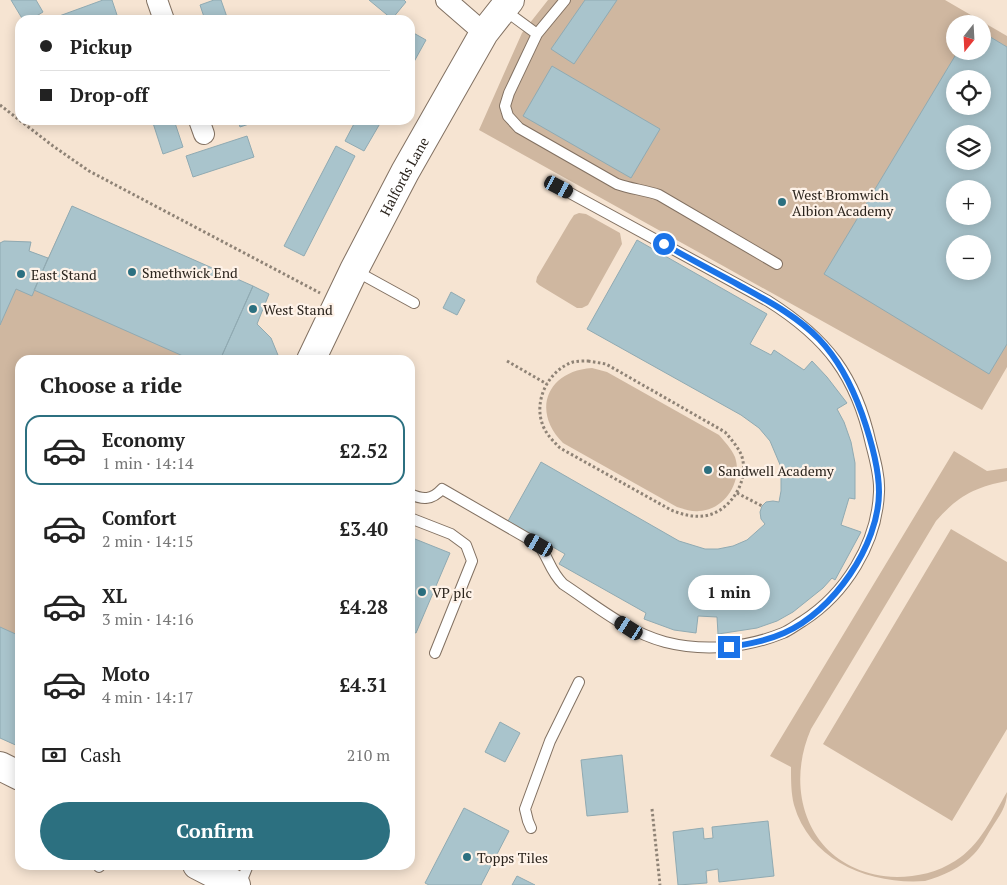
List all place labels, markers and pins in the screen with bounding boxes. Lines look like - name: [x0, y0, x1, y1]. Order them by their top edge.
- place label: West Bromwich Albion Academy: [792, 185, 894, 220]
- marker: West Bromwich Albion Academy: [776, 196, 788, 208]
- place label: Smethwick End: [142, 263, 238, 282]
- place label: East Stand: [31, 265, 97, 284]
- marker: Smethwick End: [126, 266, 138, 278]
- marker: East Stand: [15, 268, 27, 280]
- place label: West Stand: [263, 300, 333, 319]
- marker: West Stand: [247, 303, 259, 315]
- place label: Sandwell Academy: [718, 461, 835, 480]
- marker: Sandwell Academy: [702, 464, 714, 476]
- place label: VP plc: [432, 583, 472, 602]
- marker: VP plc: [416, 586, 428, 598]
- place label: Topps Tiles: [477, 848, 548, 867]
- marker: Topps Tiles: [461, 851, 473, 863]

